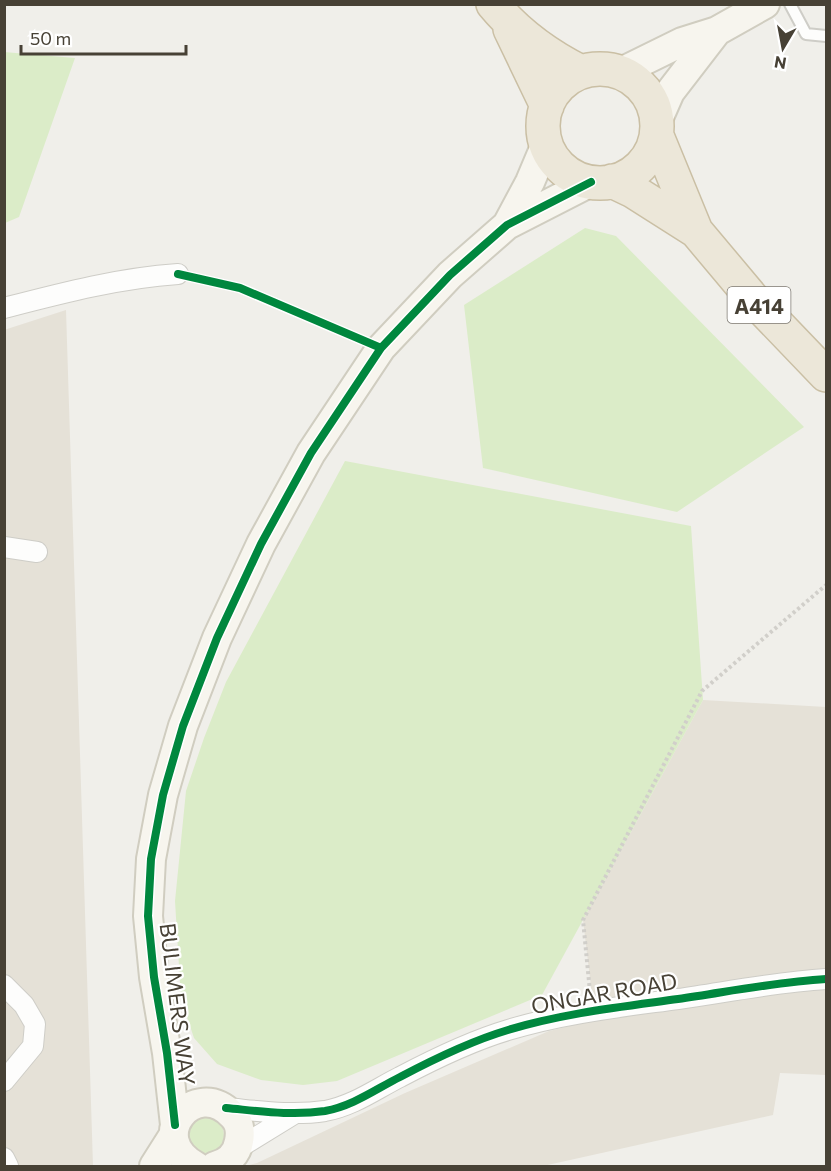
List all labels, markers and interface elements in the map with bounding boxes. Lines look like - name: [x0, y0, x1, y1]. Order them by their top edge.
- scale bar: [21, 18, 186, 56]
- north arrow: [753, 18, 813, 78]
- text: 50 m: [30, 27, 71, 49]
- text: N: [773, 53, 788, 74]
- road number: A414: [728, 287, 790, 323]
- street label: BULIMERS WAY: [155, 921, 201, 1087]
- street label: ONGAR ROAD: [529, 967, 679, 1019]

